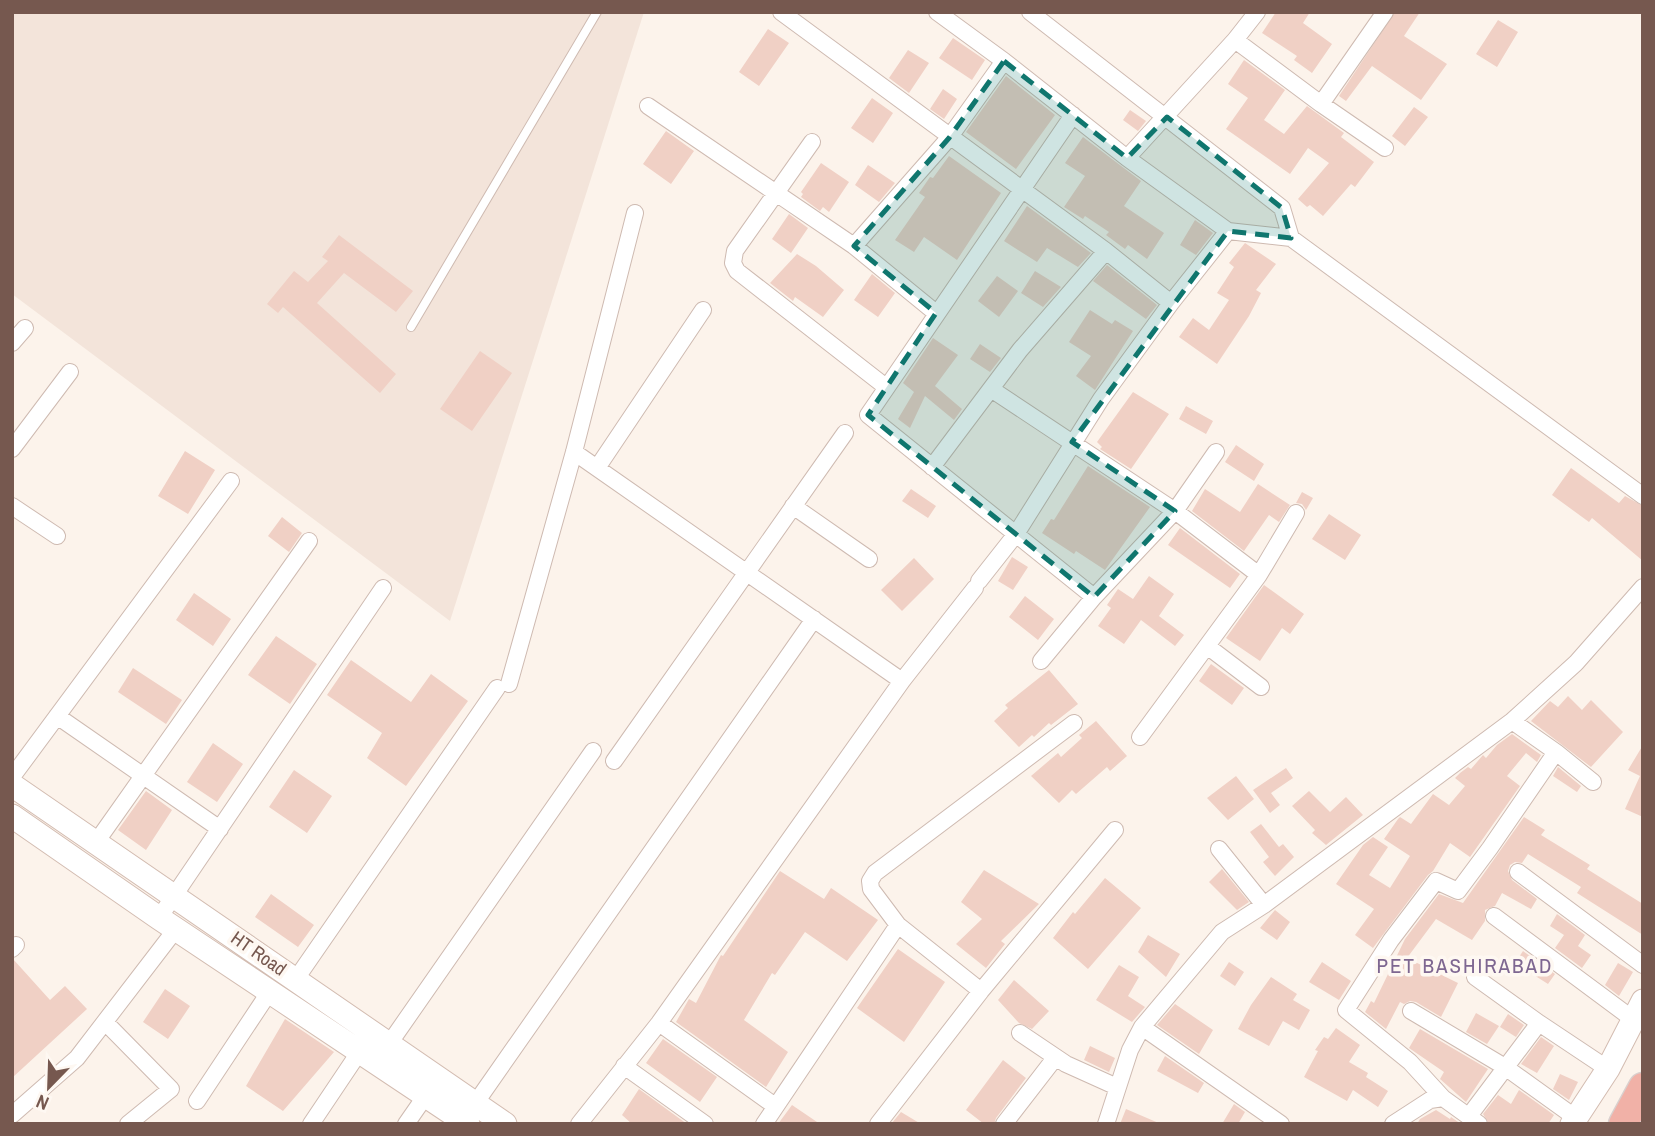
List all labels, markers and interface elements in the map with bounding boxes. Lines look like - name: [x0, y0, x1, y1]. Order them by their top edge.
- street label: HT Road: [226, 925, 292, 981]
- district label: PET BASHIRABAD: [1377, 951, 1554, 980]
- north arrow: [14, 1052, 84, 1122]
- text: N: [32, 1088, 53, 1117]

